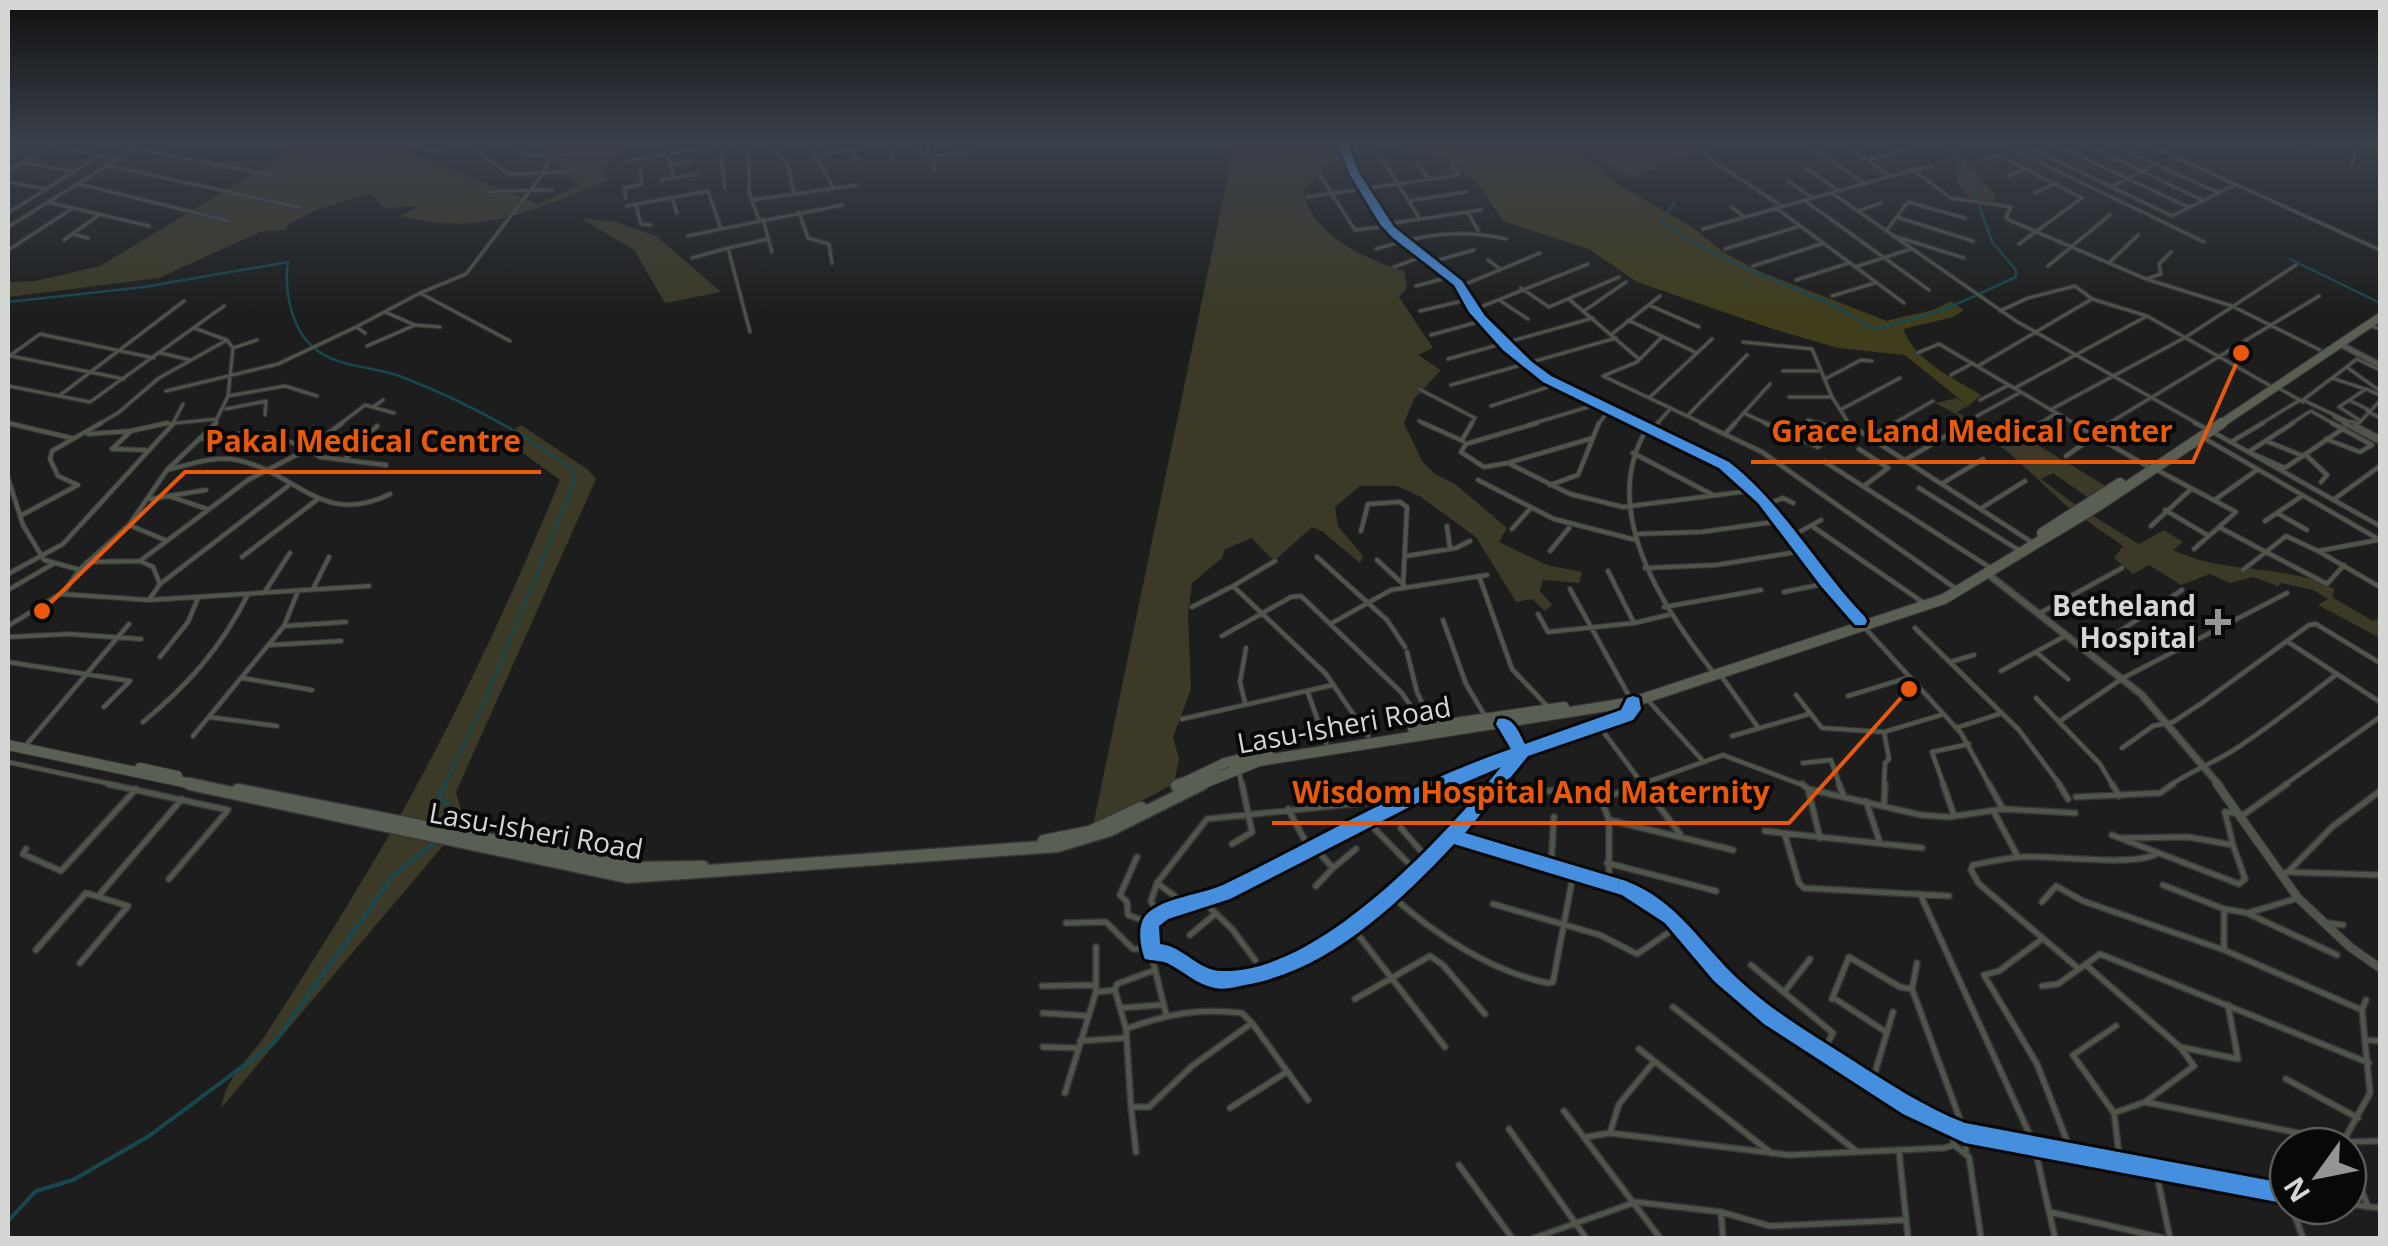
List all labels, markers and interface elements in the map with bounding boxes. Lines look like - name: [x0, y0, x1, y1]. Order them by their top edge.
- callout: Grace Land Medical Center: [1751, 402, 2193, 462]
- text: Grace Land Medical Center: [1771, 410, 2173, 451]
- callout: Pakal Medical Centre: [185, 412, 541, 472]
- text: Pakal Medical Centre: [205, 420, 521, 461]
- place label: Betheland Hospital: [2052, 586, 2196, 656]
- marker: Betheland Hospital: [2205, 609, 2231, 635]
- street label: Lasu-Isheri Road: [1234, 687, 1454, 762]
- callout: Wisdom Hospital And Maternity: [1272, 763, 1789, 823]
- text: Wisdom Hospital And Maternity: [1292, 771, 1771, 812]
- street label: Lasu-Isheri Road: [426, 793, 646, 868]
- north arrow: [2268, 1126, 2368, 1226]
- text: N: [2274, 1170, 2318, 1210]

